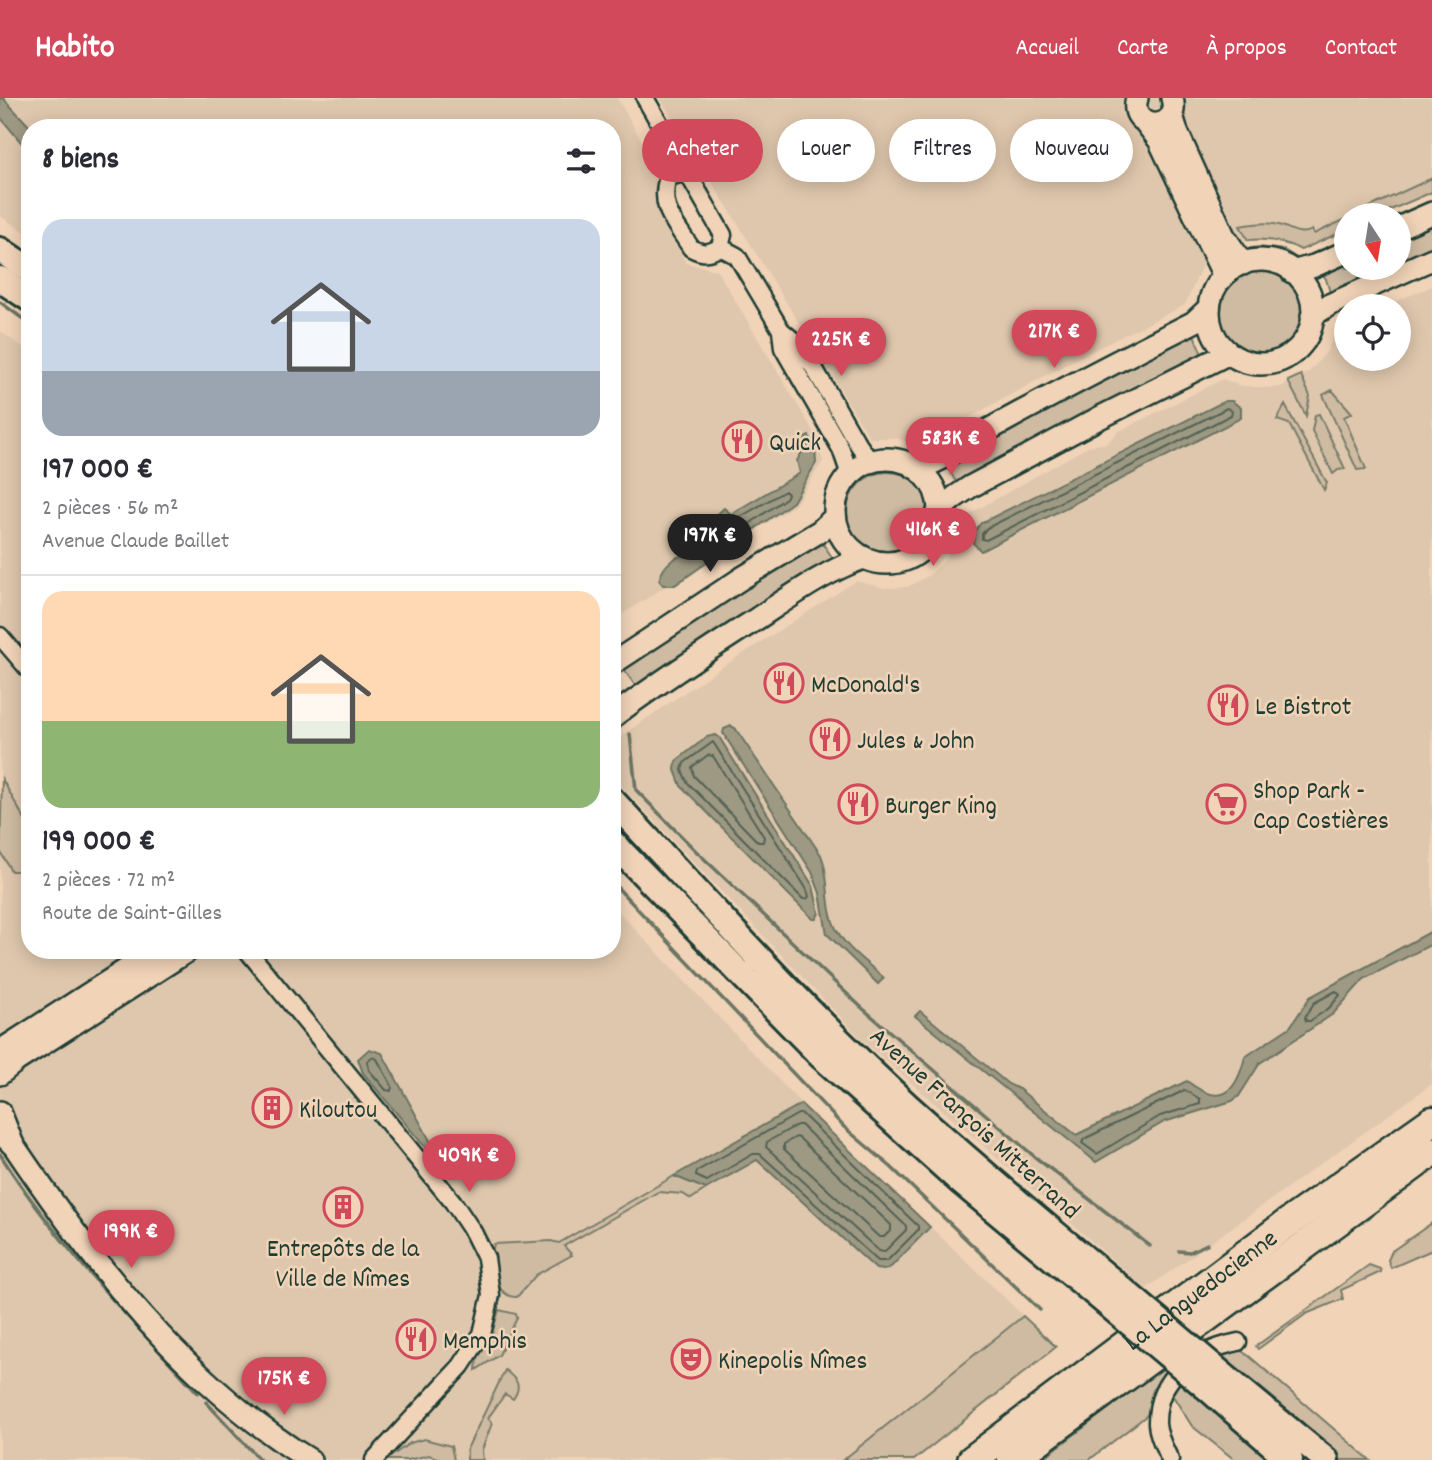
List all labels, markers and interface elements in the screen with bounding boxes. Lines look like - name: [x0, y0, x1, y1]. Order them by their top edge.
- text: Habito: [35, 26, 115, 73]
- text: Accueil: [1015, 32, 1079, 66]
- text: Carte: [1117, 32, 1168, 66]
- text: À propos: [1206, 32, 1287, 66]
- text: Contact: [1325, 32, 1397, 66]
- chip: Acheter: [642, 119, 763, 182]
- chip: Louer: [777, 119, 875, 182]
- chip: Filtres: [889, 119, 996, 182]
- chip: Nouveau: [1010, 119, 1133, 182]
- text: 8 biens: [42, 140, 119, 183]
- icon: filters: [562, 142, 600, 180]
- north arrow: [1334, 203, 1410, 280]
- map controls: [1334, 203, 1411, 371]
- icon: home: [258, 264, 384, 390]
- button: locate: [1334, 294, 1411, 371]
- pin: 217K €: [997, 310, 1111, 370]
- text: 217K €: [1028, 316, 1080, 349]
- pin: 225K €: [784, 318, 898, 378]
- text: 225K €: [811, 324, 871, 357]
- pin: 583K €: [894, 418, 1008, 477]
- restaurant icon: Quick: [721, 420, 763, 462]
- text: 583K €: [922, 423, 980, 456]
- place label: Quick: [769, 426, 821, 463]
- text: 197 000 €: [42, 450, 153, 493]
- text: 2 pièces · 56 m²: [42, 493, 178, 526]
- pin: 416K €: [876, 508, 990, 568]
- pin: 197K €: [653, 514, 767, 574]
- text: 416K €: [906, 514, 960, 547]
- text: 197K €: [683, 520, 737, 553]
- text: Avenue Claude Baillet: [42, 526, 229, 559]
- icon: home: [258, 636, 384, 762]
- restaurant icon: McDonald's: [763, 662, 805, 704]
- place label: McDonald's: [811, 668, 920, 705]
- restaurant icon: Le Bistrot: [1207, 684, 1249, 726]
- place label: Le Bistrot: [1255, 690, 1352, 727]
- restaurant icon: Jules & John: [809, 718, 851, 760]
- place label: Jules & John: [857, 724, 975, 761]
- place label: Shop Park - Cap Costières: [1253, 774, 1389, 841]
- restaurant icon: Burger King: [837, 783, 879, 825]
- supermarket icon: Shop Park - Cap Costières: [1205, 783, 1247, 825]
- place label: Burger King: [885, 789, 997, 826]
- text: 199 000 €: [42, 822, 156, 865]
- text: 2 pièces · 72 m²: [42, 865, 175, 898]
- text: Route de Saint-Gilles: [42, 898, 222, 931]
- street label: Avenue François Mitterrand: [860, 1020, 1087, 1230]
- building icon: Kiloutou: [251, 1087, 293, 1129]
- place label: Kiloutou: [299, 1093, 377, 1130]
- pin: 409K €: [412, 1134, 526, 1194]
- text: 409K €: [438, 1140, 500, 1173]
- building icon: Entrepôts de la Ville de Nîmes: [322, 1186, 364, 1228]
- pin: 199K €: [74, 1210, 188, 1270]
- text: 199K €: [104, 1216, 158, 1249]
- street label: La Languedocienne: [1117, 1222, 1287, 1362]
- place label: Entrepôts de la Ville de Nîmes: [267, 1232, 420, 1299]
- restaurant icon: Memphis: [395, 1318, 437, 1360]
- place label: Memphis: [443, 1324, 527, 1361]
- theatre icon: Kinepolis Nîmes: [670, 1338, 712, 1380]
- place label: Kinepolis Nîmes: [718, 1344, 868, 1381]
- pin: 175K €: [227, 1358, 341, 1417]
- text: 175K €: [257, 1363, 311, 1396]

